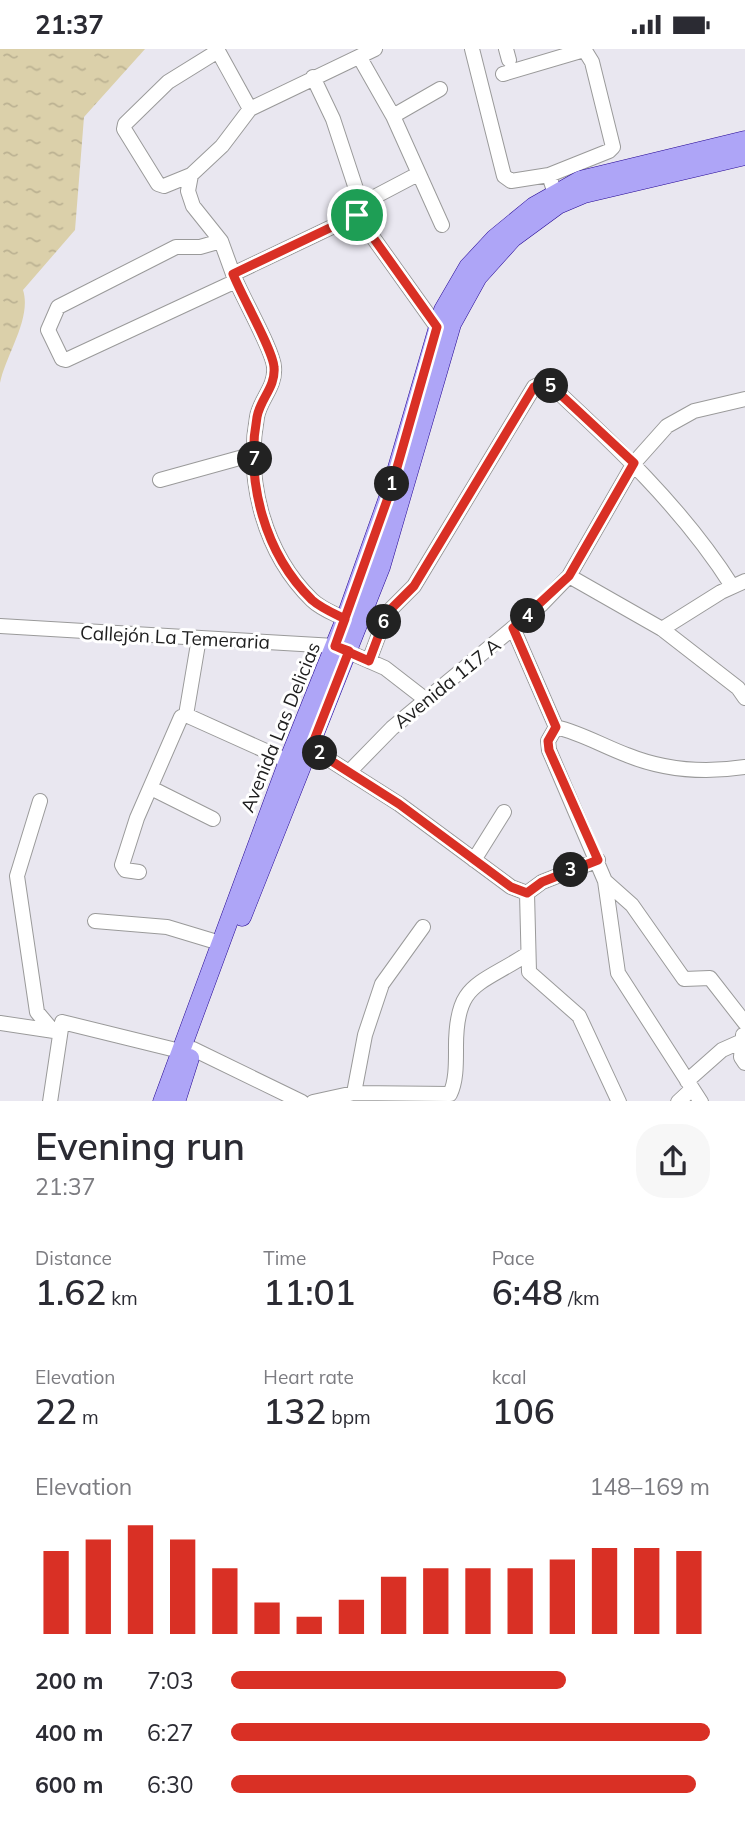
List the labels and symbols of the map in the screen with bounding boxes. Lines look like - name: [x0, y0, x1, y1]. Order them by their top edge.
- pin: [327, 185, 387, 245]
- pin: 5: [534, 369, 568, 403]
- pin: 7: [238, 441, 272, 477]
- pin: 1: [374, 467, 410, 501]
- pin: 4: [510, 599, 546, 633]
- pin: 6: [366, 605, 402, 639]
- street label: Callejón La Temeraria: [79, 620, 271, 654]
- street label: Avenida 117 A: [389, 633, 505, 733]
- street label: Avenida Las Delicias: [235, 638, 325, 816]
- pin: 2: [302, 735, 338, 771]
- pin: 3: [554, 853, 588, 887]

